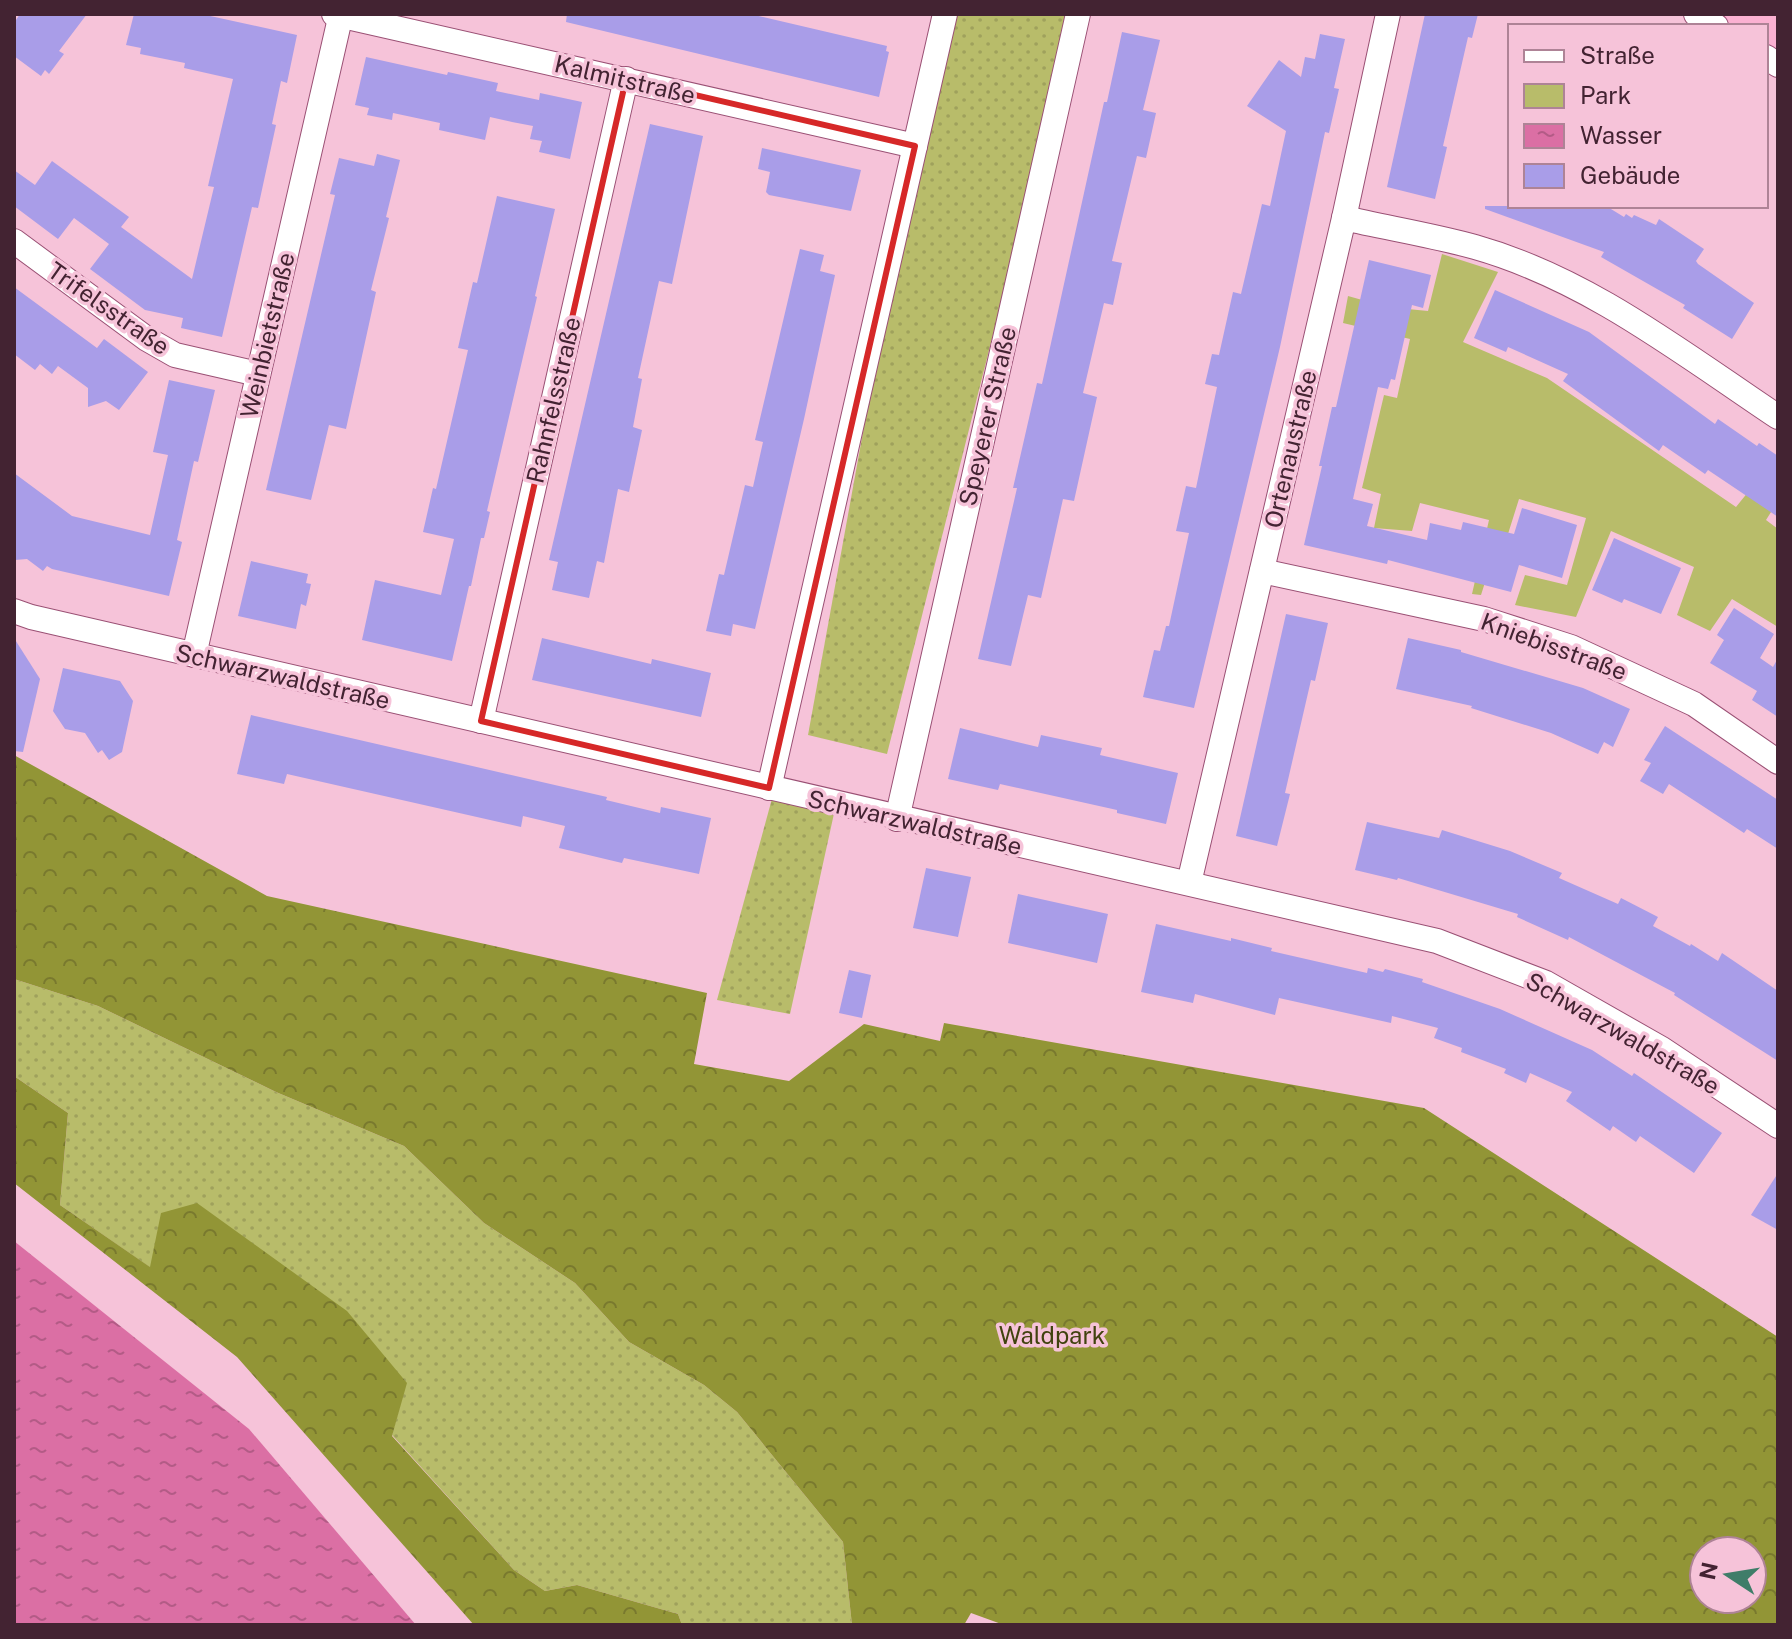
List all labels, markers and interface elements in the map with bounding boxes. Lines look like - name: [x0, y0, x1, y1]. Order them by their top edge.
- legend: [1508, 24, 1768, 208]
- text: Straße: [1580, 41, 1655, 69]
- street label: Kalmitstraße: [552, 49, 698, 109]
- text: Park: [1580, 81, 1631, 109]
- text: Wasser: [1580, 121, 1662, 149]
- text: Gebäude: [1580, 161, 1680, 189]
- street label: Weinbietstraße: [234, 249, 300, 421]
- street label: Trifelsstraße: [43, 256, 175, 360]
- street label: Rahnfelsstraße: [520, 314, 586, 486]
- street label: Speyerer Straße: [953, 324, 1021, 508]
- street label: Ortenaustraße: [1258, 367, 1322, 531]
- street label: Kniebisstraße: [1477, 607, 1631, 685]
- street label: Schwarzwaldstraße: [173, 638, 393, 714]
- street label: Schwarzwaldstraße: [805, 784, 1025, 860]
- street label: Schwarzwaldstraße: [1521, 966, 1725, 1100]
- park label: Waldpark: [999, 1321, 1105, 1349]
- north arrow: [1688, 1535, 1768, 1615]
- text: N: [1694, 1560, 1723, 1582]

